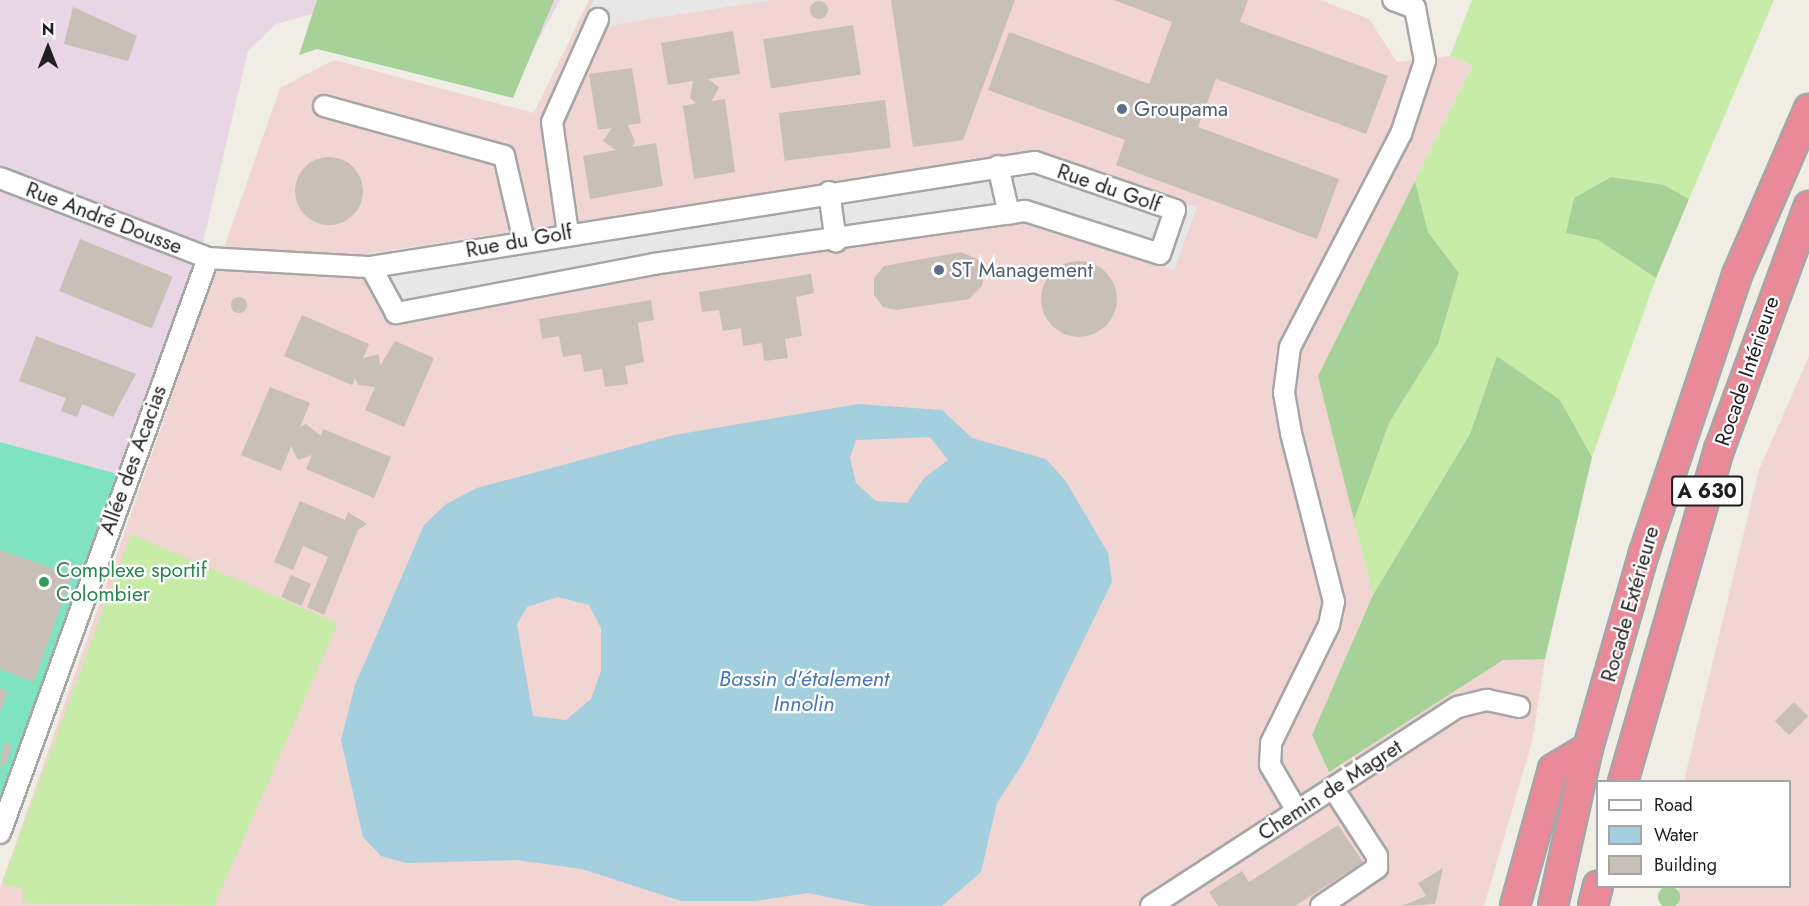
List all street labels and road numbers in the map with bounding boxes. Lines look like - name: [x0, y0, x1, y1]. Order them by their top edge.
- street label: Rue du Golf: [1054, 159, 1164, 217]
- street label: Rue André Dousse: [22, 177, 186, 259]
- street label: Rue du Golf: [464, 219, 574, 263]
- street label: Rocade Intérieure: [1710, 293, 1784, 449]
- street label: Allée des Acacias: [94, 382, 172, 538]
- road number: A 630: [1671, 474, 1743, 508]
- street label: Rocade Extérieure: [1596, 523, 1664, 685]
- street label: Chemin de Magret: [1253, 734, 1407, 846]

